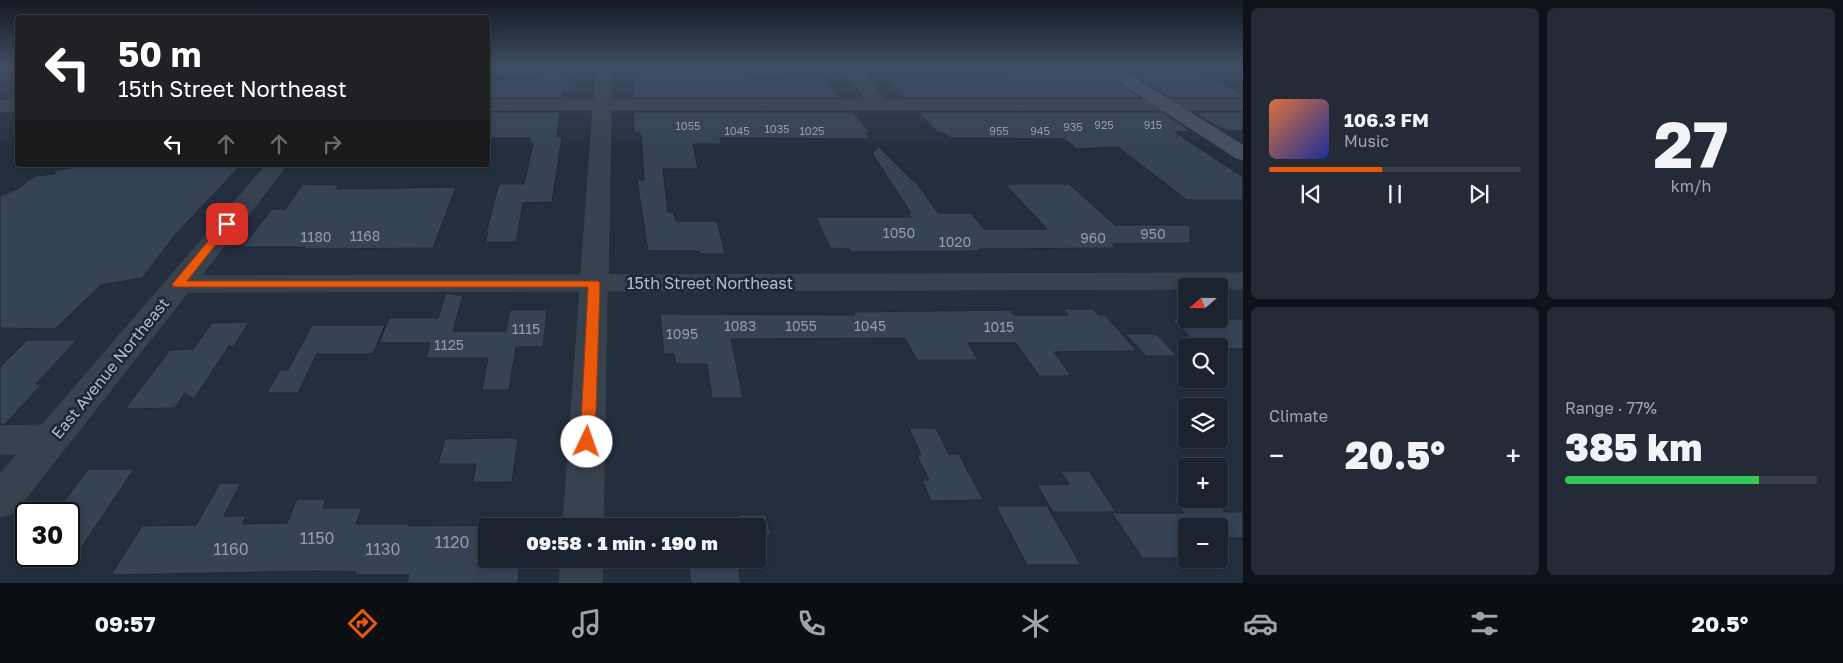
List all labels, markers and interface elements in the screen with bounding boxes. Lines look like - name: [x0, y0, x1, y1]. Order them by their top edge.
- text: 50 m: [118, 33, 201, 75]
- icon: left: [35, 35, 100, 100]
- text: 15th Street Northeast: [118, 75, 347, 102]
- text: 27: [1653, 104, 1729, 182]
- text: 106.3 FM: [1344, 108, 1429, 131]
- house number: 925: [1094, 118, 1114, 131]
- house number: 915: [1144, 118, 1162, 131]
- house number: 1055: [676, 119, 700, 132]
- house number: 935: [1063, 120, 1083, 133]
- house number: 1035: [765, 122, 789, 135]
- house number: 1045: [724, 124, 750, 137]
- house number: 1025: [800, 124, 824, 137]
- house number: 955: [989, 124, 1009, 137]
- house number: 945: [1030, 124, 1050, 137]
- icon: left: [159, 130, 187, 158]
- icon: ahead: [212, 130, 240, 158]
- icon: ahead: [265, 130, 293, 158]
- icon: right: [318, 130, 346, 158]
- text: Music: [1344, 131, 1389, 151]
- text: km/h: [1671, 176, 1711, 196]
- icon: previous: [1297, 180, 1325, 208]
- icon: pause: [1381, 180, 1409, 208]
- icon: next: [1465, 180, 1493, 208]
- pin: [206, 203, 248, 245]
- icon: arrive: [213, 210, 241, 238]
- house number: 1050: [883, 224, 915, 241]
- house number: 950: [1140, 225, 1166, 242]
- house number: 1168: [350, 227, 380, 244]
- house number: 1180: [301, 228, 331, 245]
- house number: 960: [1080, 229, 1106, 246]
- house number: 1020: [939, 233, 971, 250]
- street label: 15th Street Northeast: [627, 273, 793, 293]
- north arrow: [1178, 278, 1228, 328]
- map controls: [1178, 278, 1228, 568]
- street label: East Avenue Northeast: [47, 293, 173, 443]
- house number: 1083: [724, 317, 756, 334]
- house number: 1055: [785, 317, 817, 334]
- house number: 1045: [854, 317, 886, 334]
- house number: 1015: [984, 318, 1014, 335]
- house number: 1115: [512, 320, 540, 337]
- house number: 1095: [666, 325, 698, 342]
- house number: 1125: [434, 336, 464, 353]
- button: search: [1178, 338, 1228, 388]
- button: layers: [1178, 398, 1228, 448]
- text: Range · 77%: [1565, 398, 1657, 418]
- text: Climate: [1269, 406, 1328, 426]
- position arrow: [560, 415, 612, 467]
- text: 385 km: [1565, 424, 1702, 469]
- text: 20.5°: [1345, 432, 1445, 477]
- text: −: [1269, 439, 1284, 472]
- text: +: [1506, 439, 1521, 472]
- button: +: [1178, 458, 1228, 508]
- speed limit sign: 30: [15, 502, 80, 567]
- button: −: [1178, 518, 1228, 568]
- house number: 1150: [300, 528, 334, 548]
- text: 09:58 · 1 min · 190 m: [526, 531, 718, 554]
- house number: 1120: [435, 532, 469, 552]
- house number: 1160: [213, 539, 249, 559]
- house number: 1130: [366, 539, 400, 559]
- icon: directions: [345, 606, 380, 641]
- icon: music: [569, 606, 604, 641]
- icon: phone: [794, 606, 829, 641]
- icon: climate: [1018, 606, 1053, 641]
- icon: car: [1243, 606, 1278, 641]
- icon: filters: [1467, 606, 1502, 641]
- text: 09:57: [95, 610, 155, 637]
- text: 20.5°: [1692, 610, 1748, 637]

